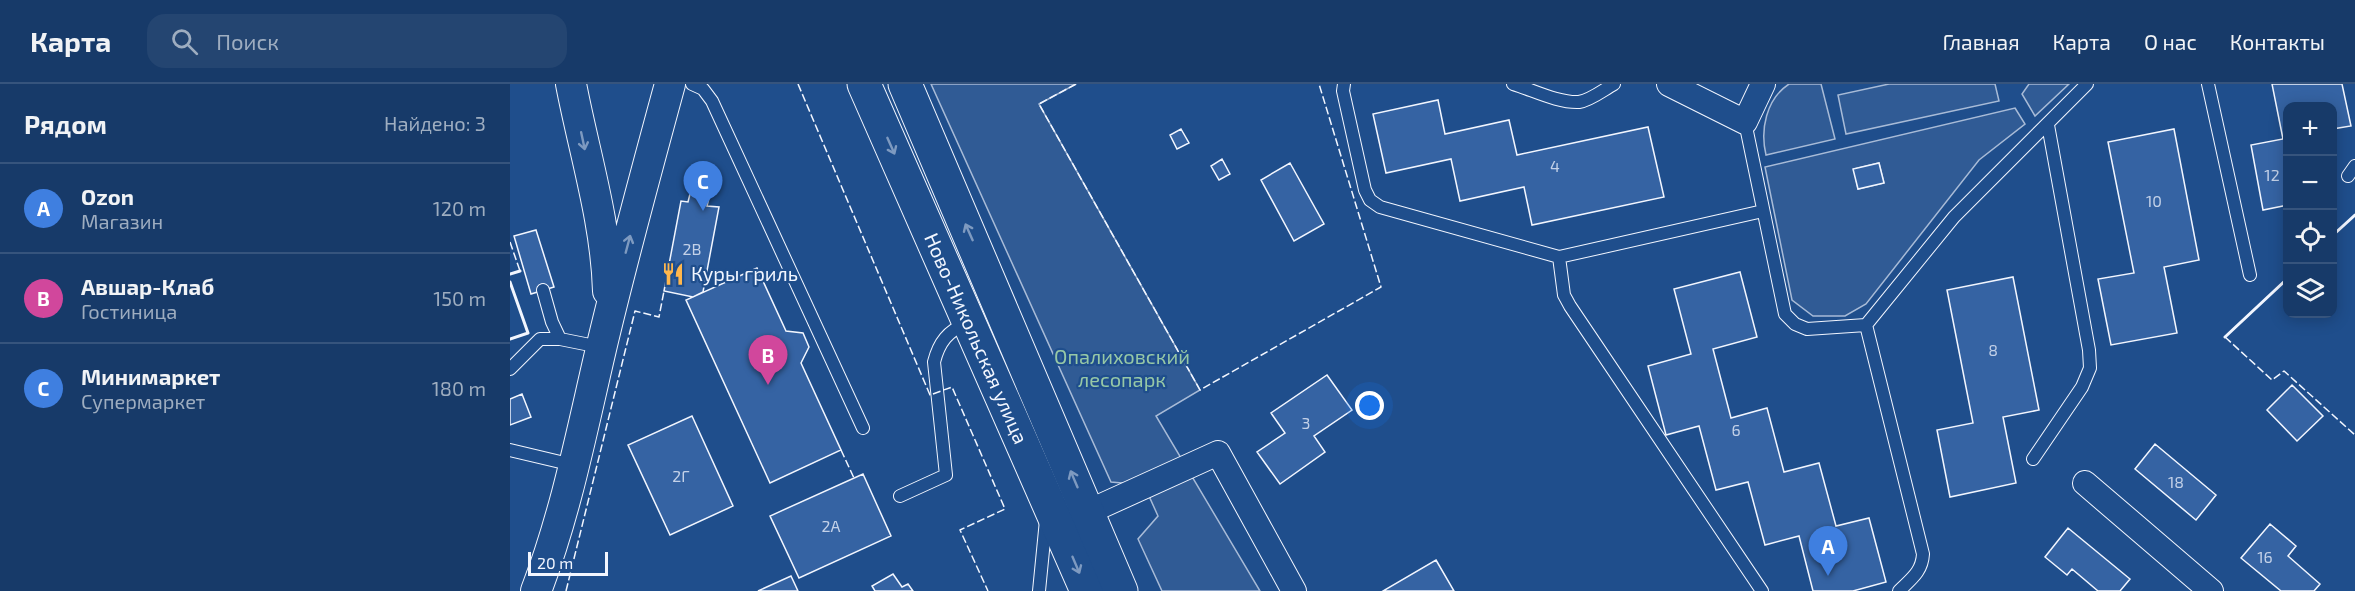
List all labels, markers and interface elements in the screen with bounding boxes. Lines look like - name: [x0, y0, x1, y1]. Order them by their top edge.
- search box: [147, 14, 567, 68]
- text: Карта: [30, 24, 111, 58]
- icon: search: [168, 25, 201, 58]
- text: Поиск: [216, 28, 279, 54]
- text: Главная: [1943, 29, 2020, 54]
- text: Карта: [2053, 29, 2111, 54]
- text: О нас: [2144, 29, 2197, 54]
- text: Контакты: [2230, 29, 2325, 54]
- map controls: [2283, 102, 2337, 318]
- button: +: [2283, 102, 2337, 156]
- text: Рядом: [24, 108, 107, 139]
- text: Найдено: 3: [384, 111, 486, 135]
- one-way arrow: [577, 132, 589, 151]
- one-way arrow: [886, 136, 897, 155]
- house number: 4: [1550, 156, 1560, 175]
- button: −: [2283, 156, 2337, 210]
- pin: C: [684, 162, 722, 211]
- house number: 12: [2264, 165, 2280, 184]
- text: Ozon: [81, 183, 134, 209]
- house number: 10: [2146, 191, 2162, 210]
- text: A: [37, 196, 50, 220]
- text: 120 m: [433, 196, 486, 220]
- text: Магазин: [81, 209, 163, 233]
- button: locate: [2283, 210, 2337, 264]
- one-way arrow: [963, 223, 974, 242]
- street label: Ново-Никольская улица: [920, 229, 1034, 447]
- one-way arrow: [623, 235, 634, 254]
- house number: 2В: [683, 239, 701, 258]
- restaurant icon: Куры гриль: [660, 261, 686, 287]
- place label: Куры гриль: [691, 261, 798, 286]
- button: layers: [2283, 264, 2337, 318]
- text: Авшар-Клаб: [81, 273, 214, 299]
- text: B: [37, 286, 50, 310]
- text: 150 m: [433, 286, 486, 310]
- text: Гостиница: [81, 299, 177, 323]
- pin: B: [748, 336, 788, 385]
- house number: 8: [1988, 340, 1998, 359]
- park label: Опалиховский лесопарк: [1054, 344, 1190, 391]
- text: Минимаркет: [81, 363, 220, 389]
- text: C: [38, 376, 49, 400]
- text: 180 m: [432, 376, 486, 400]
- text: Супермаркет: [81, 389, 205, 413]
- your location: [1355, 391, 1384, 420]
- house number: 3: [1302, 413, 1310, 432]
- house number: 6: [1731, 420, 1741, 439]
- house number: 2Г: [672, 466, 690, 485]
- one-way arrow: [1068, 470, 1079, 489]
- house number: 18: [2168, 472, 2184, 491]
- house number: 2А: [822, 516, 841, 535]
- pin: A: [1808, 526, 1848, 576]
- house number: 16: [2257, 547, 2273, 566]
- scale bar: [528, 549, 608, 576]
- text: 20 m: [537, 553, 573, 572]
- one-way arrow: [1071, 556, 1082, 574]

